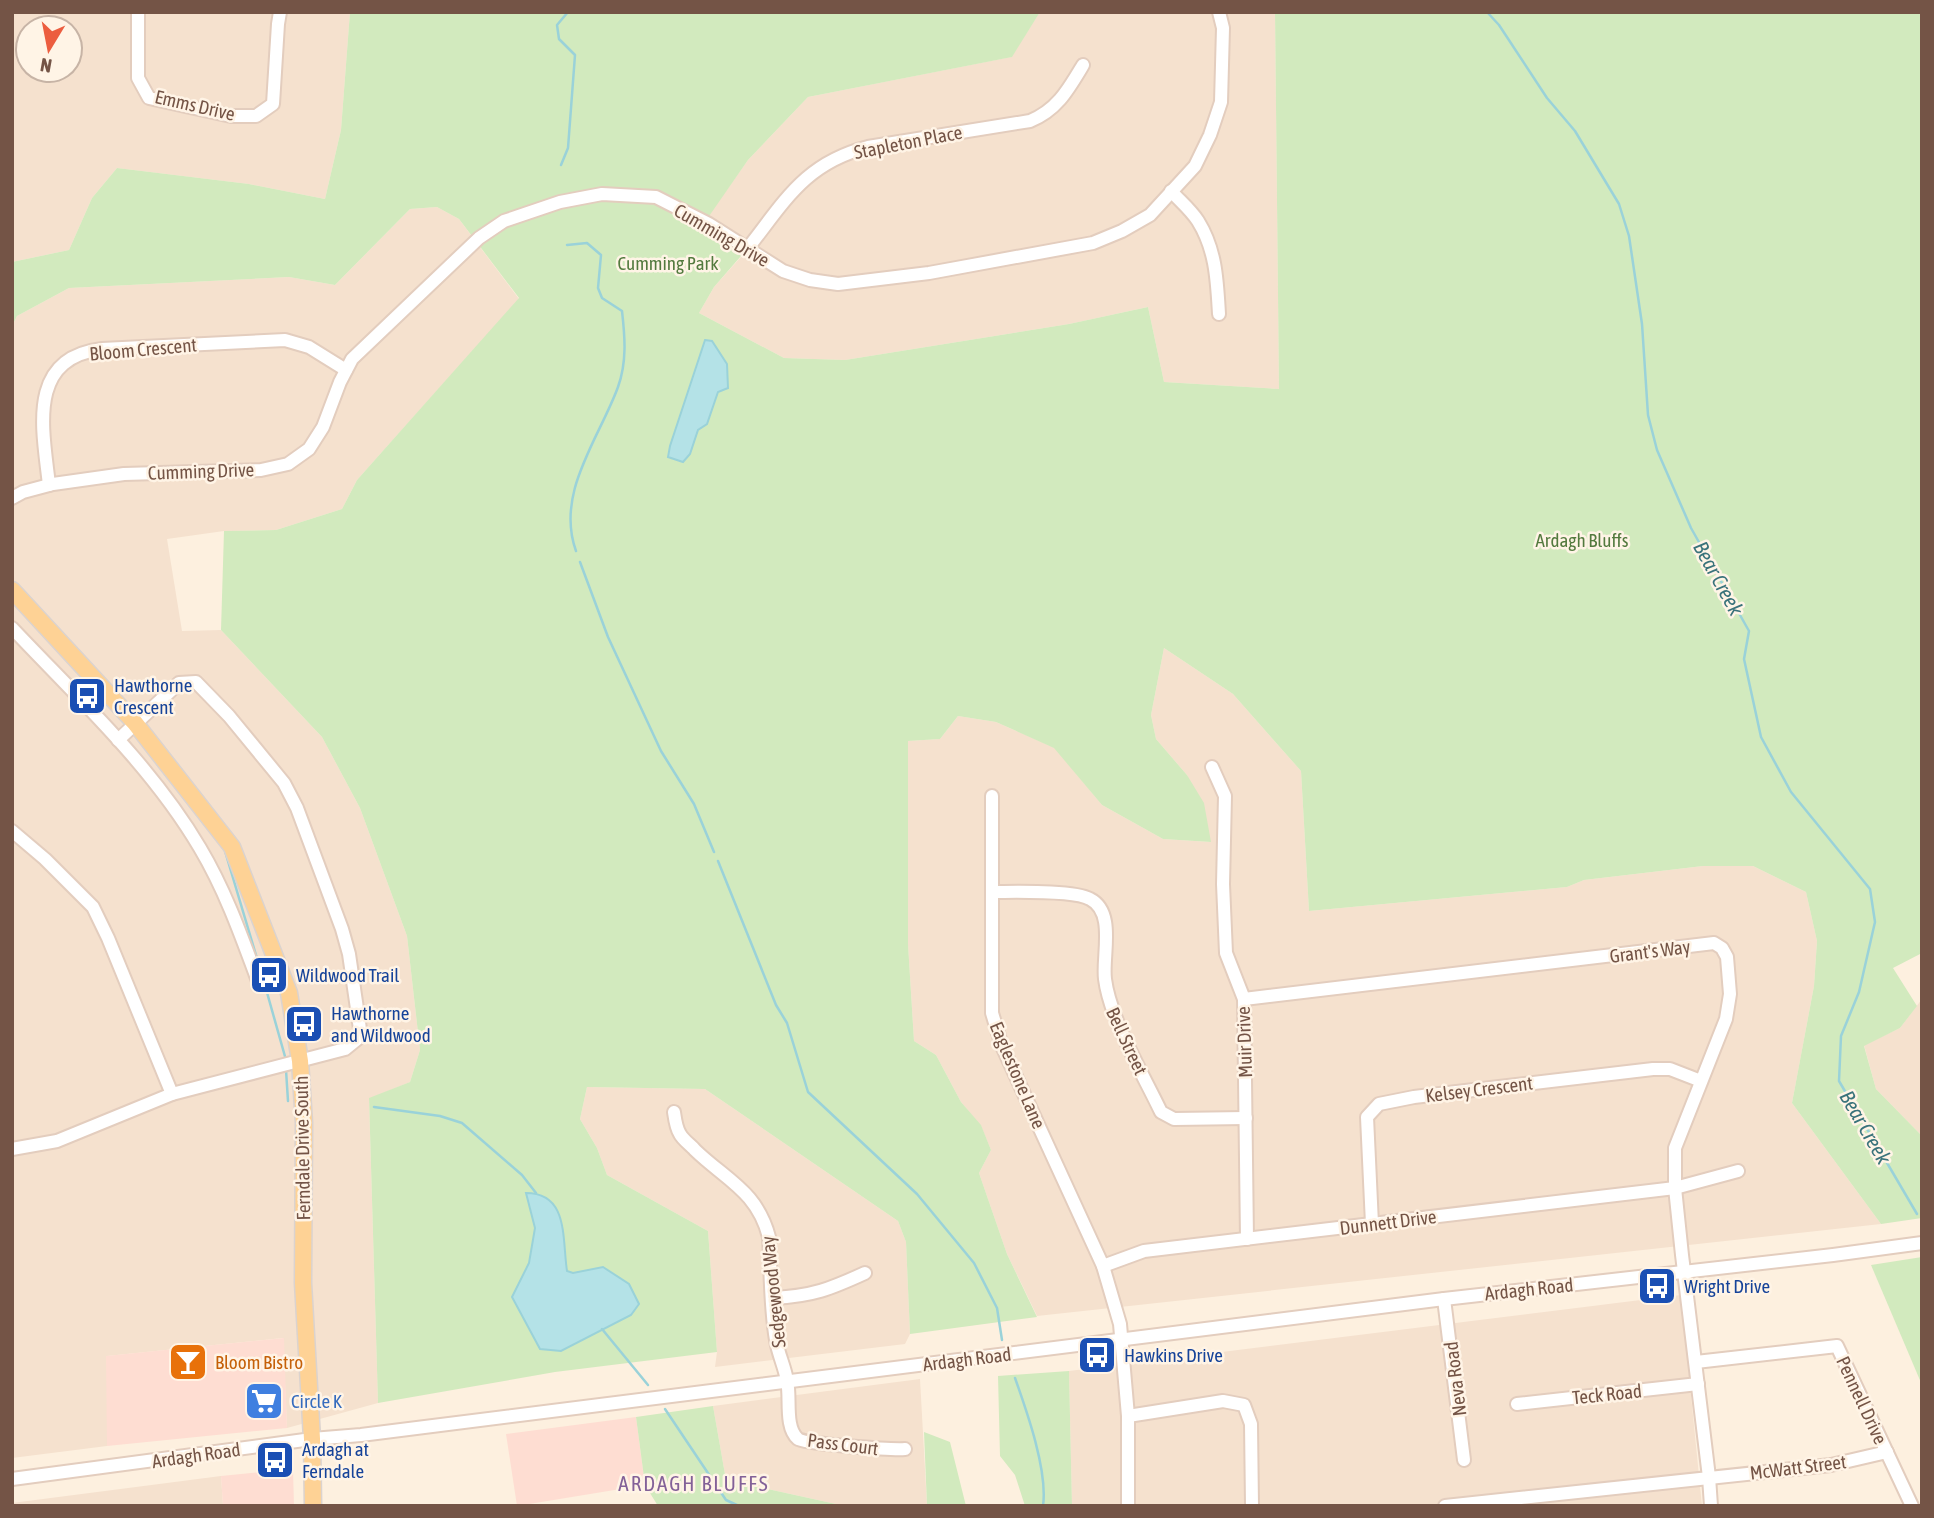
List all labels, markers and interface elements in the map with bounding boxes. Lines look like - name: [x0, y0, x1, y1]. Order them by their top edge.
- north arrow: [14, 14, 84, 84]
- text: N: [39, 54, 53, 78]
- street label: Emms Drive: [153, 85, 237, 125]
- street label: Stapleton Place: [852, 121, 964, 163]
- street label: Cumming Drive: [670, 199, 774, 271]
- park label: Cumming Park: [617, 252, 719, 274]
- street label: Bloom Crescent: [88, 333, 198, 365]
- street label: Cumming Drive: [147, 458, 255, 484]
- park label: Ardagh Bluffs: [1536, 529, 1629, 551]
- water label: Bear Creek: [1689, 537, 1749, 620]
- place label: Hawthorne Crescent: [114, 674, 192, 718]
- bus stop icon: Hawthorne Crescent: [66, 675, 108, 717]
- street label: Grant's Way: [1608, 935, 1692, 967]
- bus stop icon: Wildwood Trail: [248, 954, 290, 996]
- place label: Wildwood Trail: [296, 964, 399, 986]
- place label: Hawthorne and Wildwood: [331, 1002, 431, 1046]
- bus stop icon: Hawthorne and Wildwood: [283, 1003, 325, 1045]
- street label: Bell Street: [1102, 1004, 1152, 1078]
- street label: Muir Drive: [1232, 1006, 1256, 1078]
- street label: Eaglestone Lane: [986, 1018, 1050, 1132]
- street label: Kelsey Crescent: [1424, 1072, 1534, 1106]
- street label: Ferndale Drive South: [290, 1075, 314, 1221]
- water label: Bear Creek: [1835, 1086, 1897, 1169]
- street label: Dunnett Drive: [1338, 1205, 1438, 1239]
- street label: Sedgewood Way: [756, 1235, 790, 1349]
- bus stop icon: Wright Drive: [1636, 1265, 1678, 1307]
- street label: Ardagh Road: [1484, 1273, 1574, 1305]
- place label: Wright Drive: [1684, 1275, 1770, 1297]
- bus stop icon: Hawkins Drive: [1076, 1334, 1118, 1376]
- street label: Neva Road: [1440, 1340, 1470, 1418]
- bar icon: Bloom Bistro: [167, 1341, 209, 1383]
- street label: Ardagh Road: [921, 1343, 1013, 1375]
- place label: Hawkins Drive: [1124, 1344, 1223, 1366]
- place label: Bloom Bistro: [215, 1351, 303, 1373]
- street label: Pennell Drive: [1832, 1353, 1892, 1447]
- street label: Teck Road: [1571, 1379, 1643, 1409]
- supermarket icon: Circle K: [243, 1380, 285, 1422]
- place label: Circle K: [291, 1390, 343, 1412]
- street label: Pass Court: [806, 1429, 880, 1459]
- street label: Ardagh Road: [150, 1438, 242, 1472]
- place label: Ardagh at Ferndale: [302, 1438, 369, 1482]
- bus stop icon: Ardagh at Ferndale: [254, 1439, 296, 1481]
- street label: McWatt Street: [1748, 1450, 1848, 1484]
- district label: ARDAGH BLUFFS: [618, 1471, 770, 1495]

